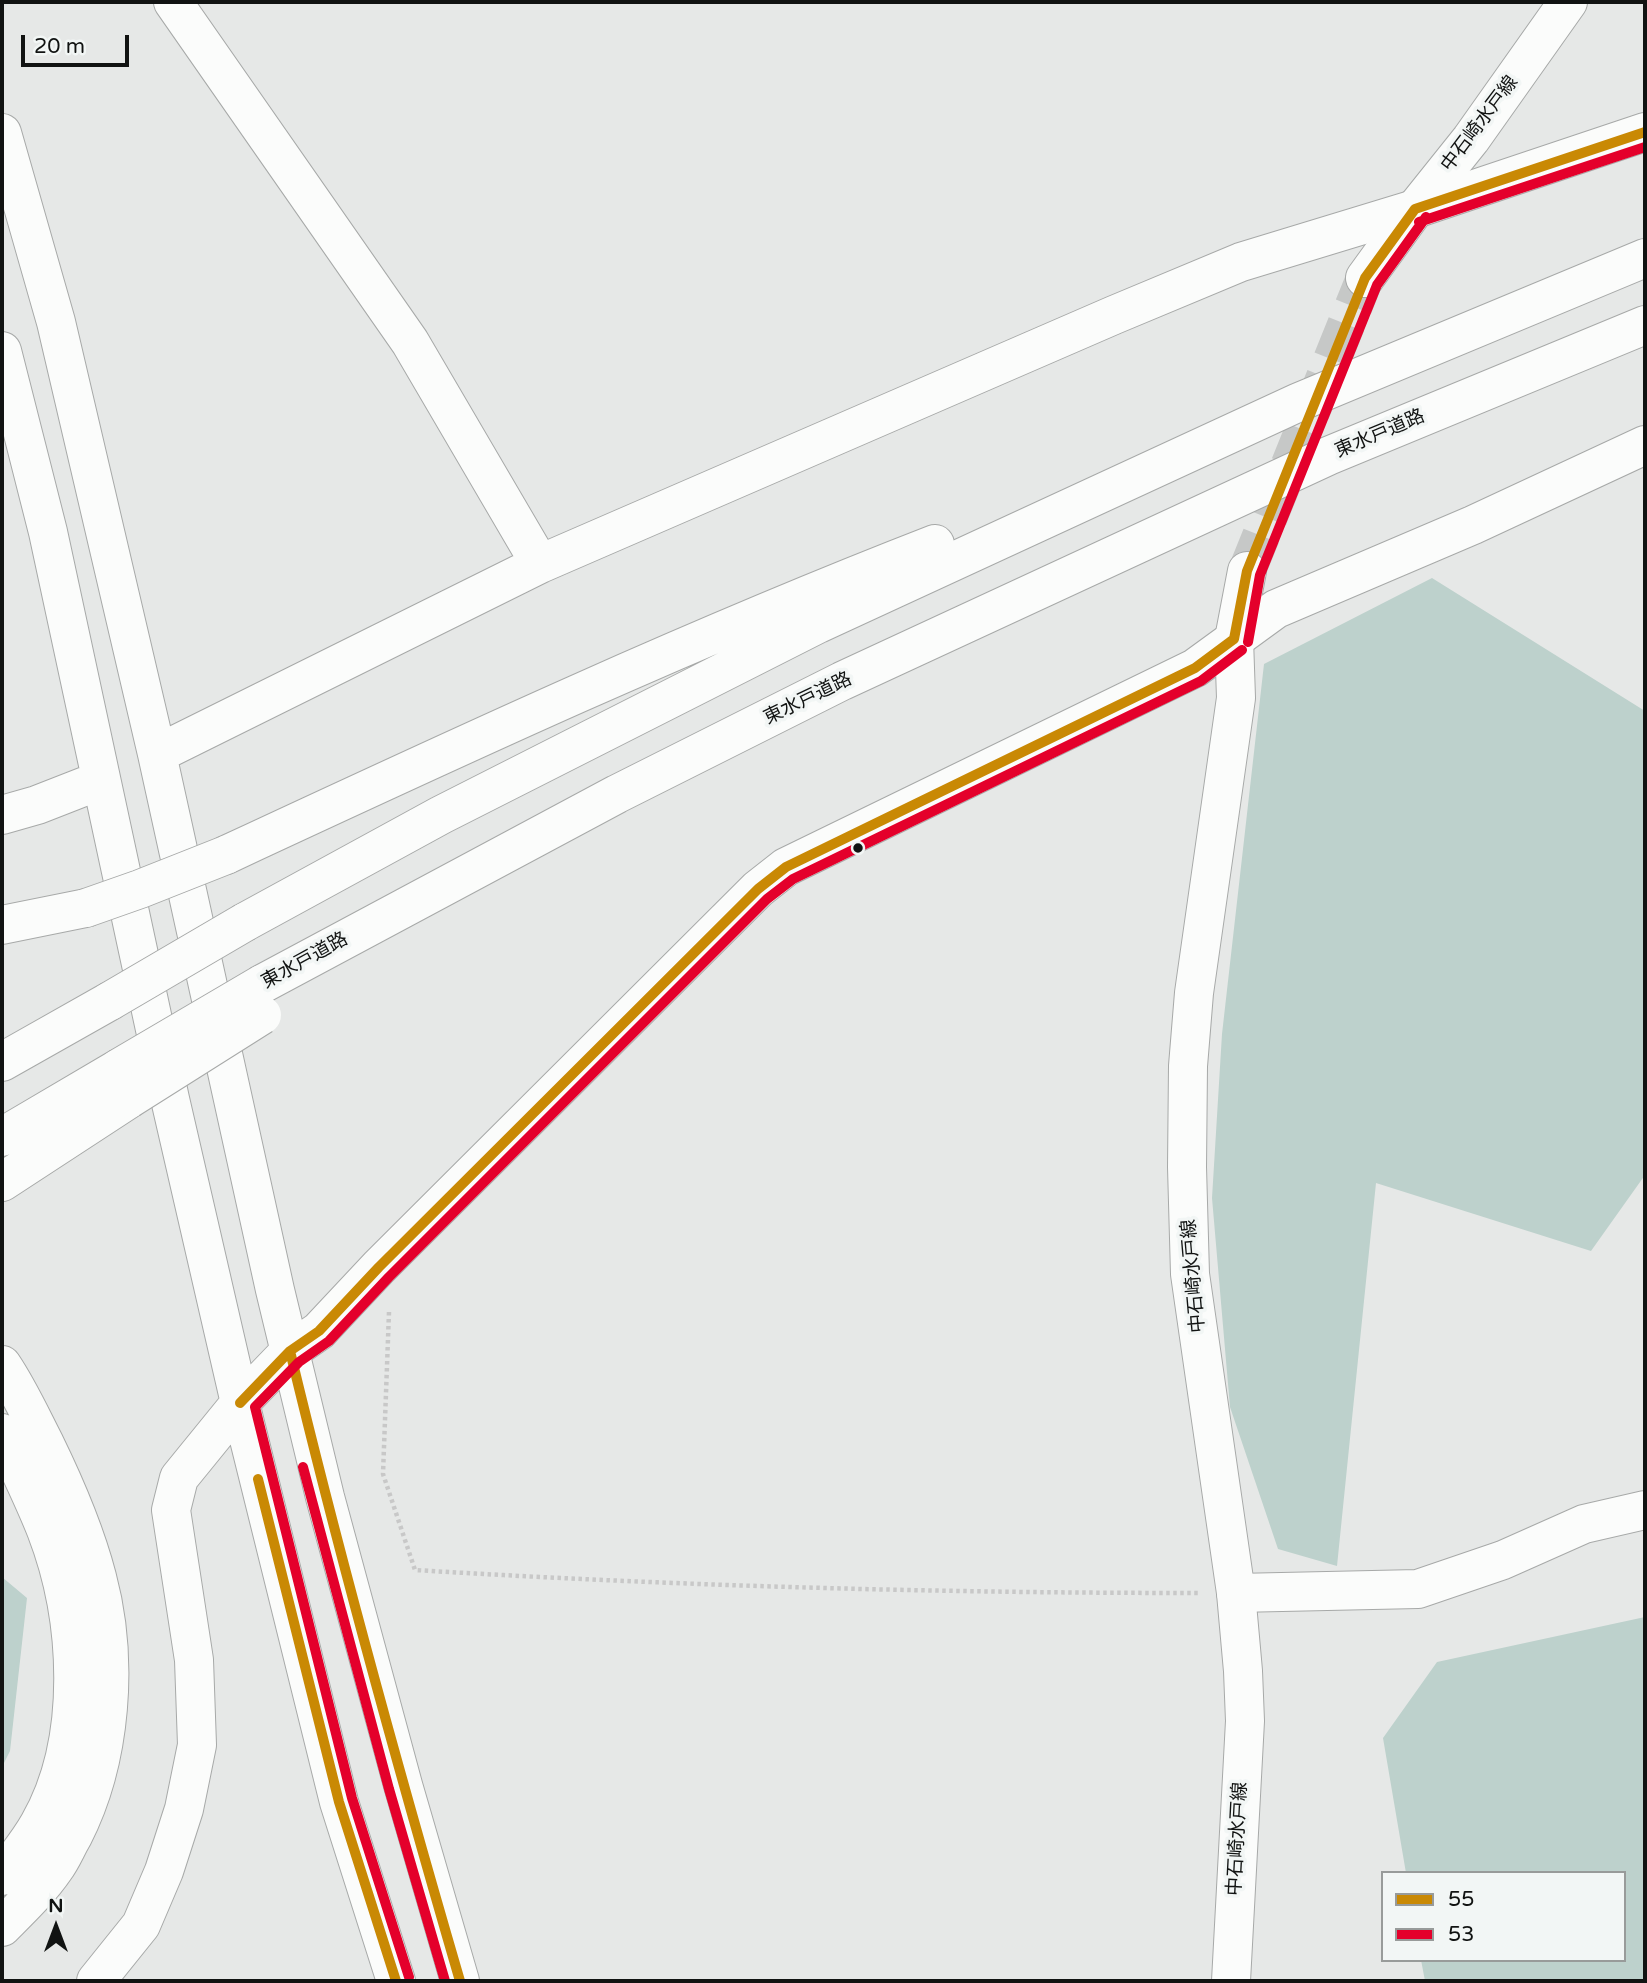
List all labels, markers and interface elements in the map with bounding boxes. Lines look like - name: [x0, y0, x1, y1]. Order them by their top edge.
- scale bar: [24, 21, 133, 65]
- text: 20 m: [34, 34, 85, 59]
- street label: 中石崎水戸線: [1437, 72, 1523, 176]
- street label: 東水戸道路: [1332, 405, 1428, 463]
- street label: 東水戸道路: [760, 668, 856, 730]
- unlabelled marker: [851, 841, 865, 855]
- street label: 東水戸道路: [258, 928, 352, 994]
- street label: 中石崎水戸線: [1178, 1218, 1210, 1334]
- street label: 中石崎水戸線: [1224, 1781, 1252, 1897]
- legend: [1381, 1871, 1626, 1962]
- text: 55: [1448, 1887, 1474, 1912]
- north arrow: [21, 1892, 91, 1962]
- text: N: [48, 1895, 64, 1917]
- text: 53: [1448, 1922, 1474, 1947]

